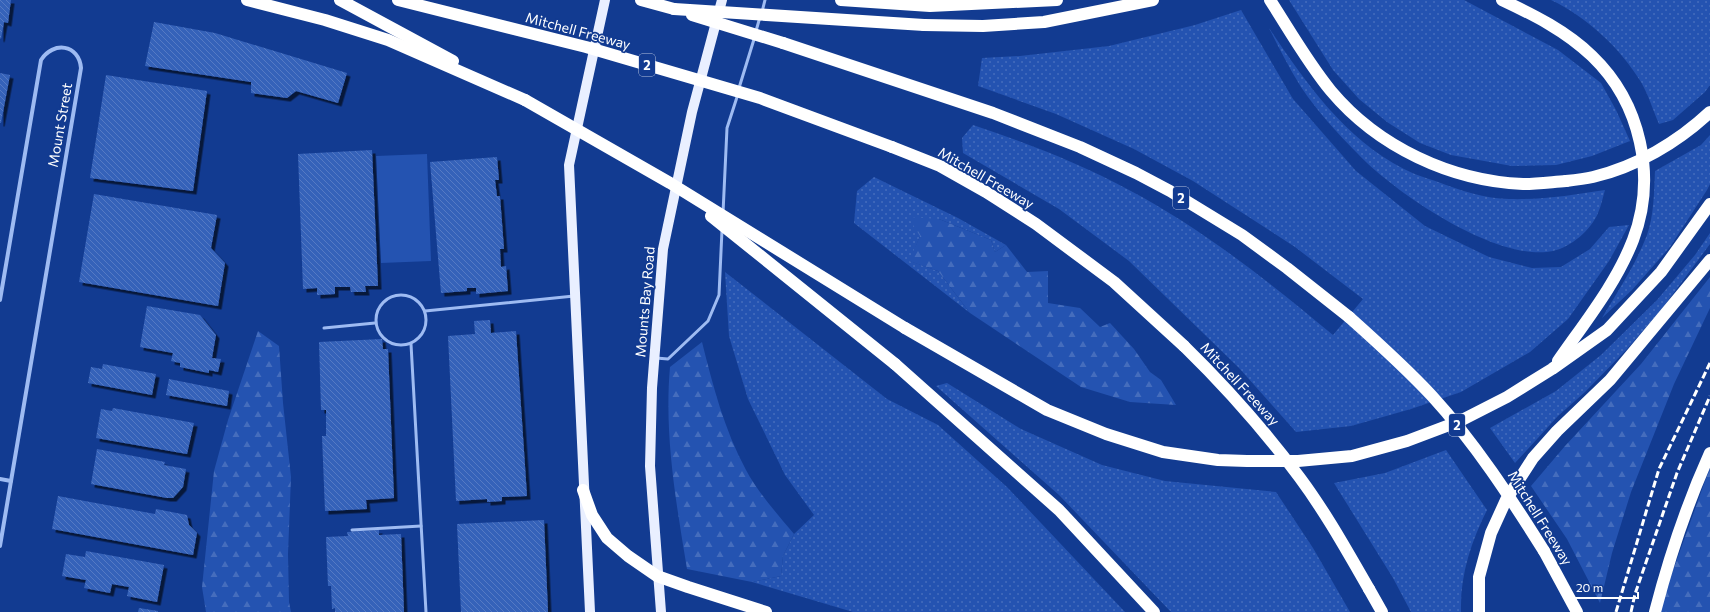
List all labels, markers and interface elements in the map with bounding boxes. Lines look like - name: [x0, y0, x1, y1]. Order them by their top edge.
- street label: Mitchell Freeway: [524, 8, 632, 53]
- road number: 2: [639, 54, 655, 76]
- street label: Mount Street: [44, 81, 75, 169]
- street label: Mitchell Freeway: [935, 143, 1037, 212]
- road number: 2: [1173, 187, 1189, 209]
- street label: Mounts Bay Road: [631, 246, 658, 358]
- street label: Mitchell Freeway: [1197, 338, 1283, 429]
- road number: 2: [1449, 414, 1465, 436]
- street label: Mitchell Freeway: [1505, 467, 1576, 568]
- scale bar: [1570, 574, 1638, 600]
- text: 20 m: [1576, 580, 1603, 594]

